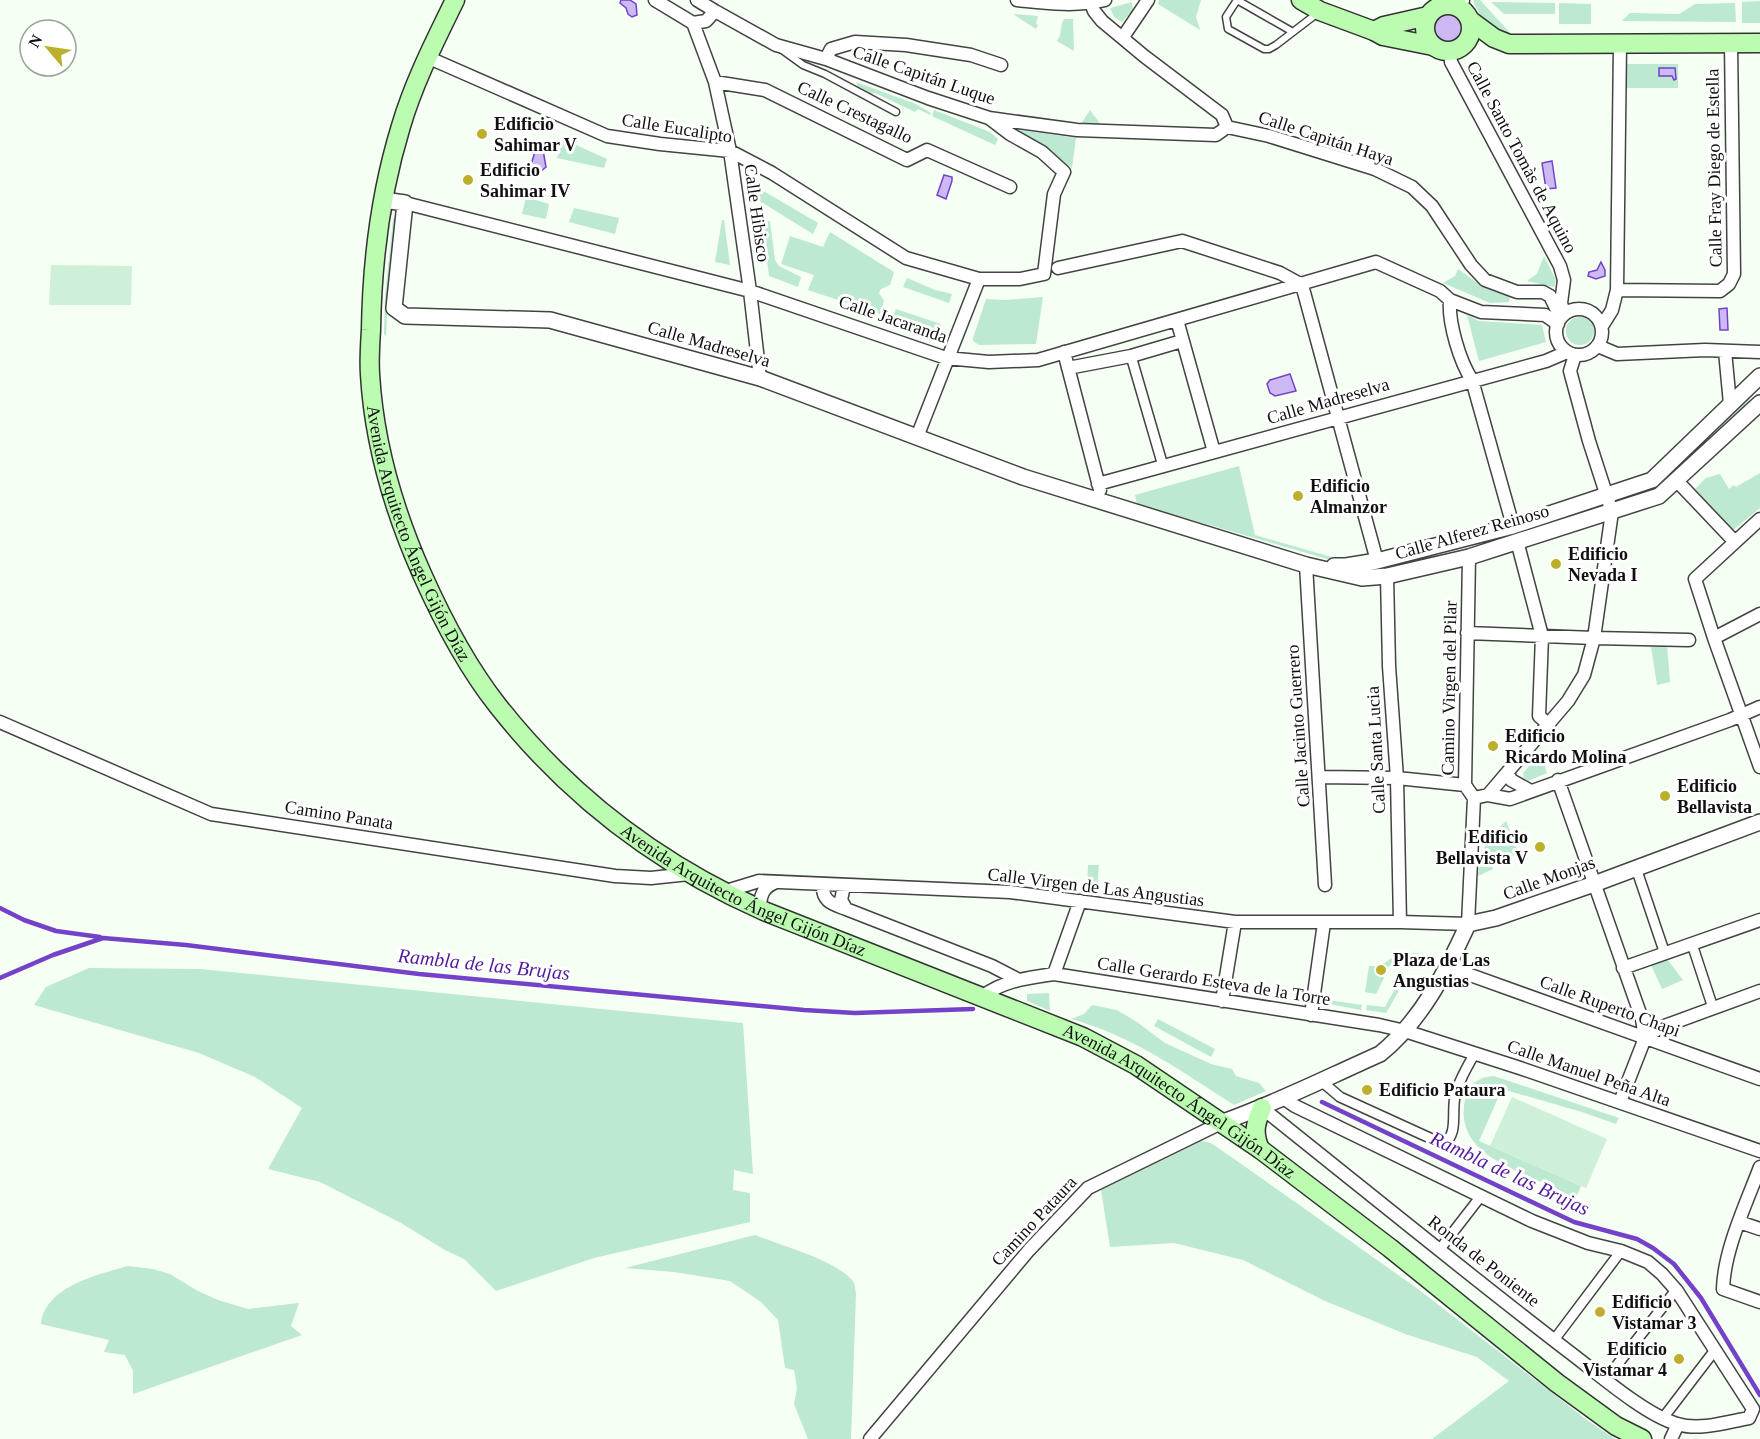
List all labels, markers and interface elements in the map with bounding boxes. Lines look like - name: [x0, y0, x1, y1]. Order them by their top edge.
- north arrow: [18, 18, 78, 78]
- text: N: [25, 31, 46, 50]
- street label: Calle Capitán Luque: [850, 41, 998, 109]
- street label: Calle Santo Tomàs de Aquino: [1463, 58, 1581, 256]
- street label: Calle Fray Diego de Estella: [1702, 68, 1726, 268]
- street label: Calle Crestagallo: [794, 77, 916, 147]
- street label: Calle Capitán Haya: [1256, 107, 1396, 169]
- street label: Calle Eucalipto: [620, 109, 734, 147]
- place label: Edificio Sahimar V: [494, 114, 577, 155]
- marker: Edificio Sahimar V: [475, 127, 489, 141]
- place label: Edificio Sahimar IV: [480, 160, 570, 201]
- street label: Calle Hibisco: [740, 163, 774, 263]
- marker: Edificio Sahimar IV: [461, 173, 475, 187]
- street label: Calle Jacaranda: [836, 291, 950, 347]
- street label: Calle Madreselva: [645, 317, 773, 371]
- street label: Calle Madreselva: [1264, 374, 1392, 428]
- street label: Avenida Arquitecto Ángel Gijón Díaz: [363, 404, 475, 665]
- place label: Edificio Almanzor: [1310, 476, 1387, 517]
- marker: Edificio Almanzor: [1291, 489, 1305, 503]
- street label: Calle Alferez Reinoso: [1393, 500, 1551, 564]
- place label: Edificio Nevada I: [1568, 544, 1638, 585]
- marker: Edificio Nevada I: [1549, 557, 1563, 571]
- street label: Camino Virgen del Pilar: [1437, 600, 1461, 776]
- street label: Calle Jacinto Guerrero: [1282, 644, 1314, 808]
- street label: Calle Santa Lucia: [1363, 686, 1389, 814]
- place label: Edificio Ricardo Molina: [1505, 726, 1627, 767]
- marker: Edificio Ricardo Molina: [1486, 739, 1500, 753]
- place label: Edificio Bellavista: [1677, 776, 1752, 817]
- marker: Edificio Bellavista: [1658, 789, 1672, 803]
- street label: Camino Panata: [283, 797, 395, 833]
- street label: Avenida Arquitecto Ángel Gijón Díaz: [617, 820, 869, 960]
- place label: Edificio Bellavista V: [1436, 827, 1528, 868]
- marker: Edificio Bellavista V: [1533, 840, 1547, 854]
- street label: Calle Monjas: [1500, 852, 1598, 904]
- street label: Calle Virgen de Las Angustias: [986, 864, 1206, 910]
- water label: Rambla de las Brujas: [396, 944, 571, 985]
- place label: Plaza de Las Angustias: [1393, 950, 1490, 991]
- street label: Calle Gerardo Esteva de la Torre: [1096, 953, 1332, 1009]
- marker: Plaza de Las Angustias: [1374, 963, 1388, 977]
- street label: Calle Ruperto Chapi: [1537, 971, 1683, 1041]
- street label: Avenida Arquitecto Ángel Gijón Díaz: [1060, 1020, 1299, 1182]
- street label: Calle Manuel Peña Alta: [1505, 1036, 1673, 1110]
- place label: Edificio Pataura: [1379, 1080, 1506, 1100]
- marker: Edificio Pataura: [1360, 1083, 1374, 1097]
- water label: Rambla de las Brujas: [1426, 1126, 1593, 1220]
- street label: Camino Pataura: [987, 1172, 1081, 1270]
- street label: Ronda de Poniente: [1424, 1211, 1544, 1311]
- place label: Edificio Vistamar 3: [1612, 1292, 1697, 1333]
- marker: Edificio Vistamar 3: [1593, 1305, 1607, 1319]
- place label: Edificio Vistamar 4: [1583, 1339, 1667, 1380]
- marker: Edificio Vistamar 4: [1672, 1352, 1686, 1366]

